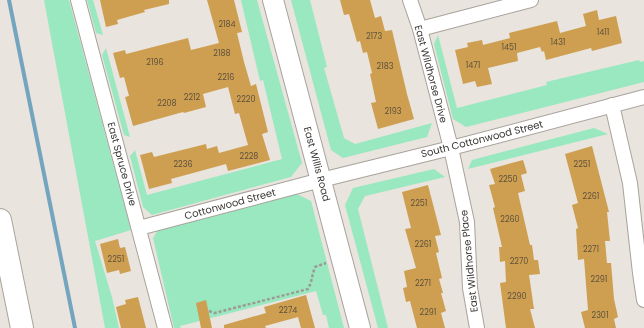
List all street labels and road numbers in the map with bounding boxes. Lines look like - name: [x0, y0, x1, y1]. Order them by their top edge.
- street label: East Wildhorse Drive: [411, 23, 451, 125]
- street label: South Cottonwood Street: [419, 116, 545, 161]
- street label: East Spruce Drive: [104, 120, 140, 208]
- street label: East Willis Road: [300, 125, 334, 203]
- street label: Cottonwood Street: [183, 185, 278, 223]
- street label: East Wildhorse Place: [456, 209, 482, 313]

